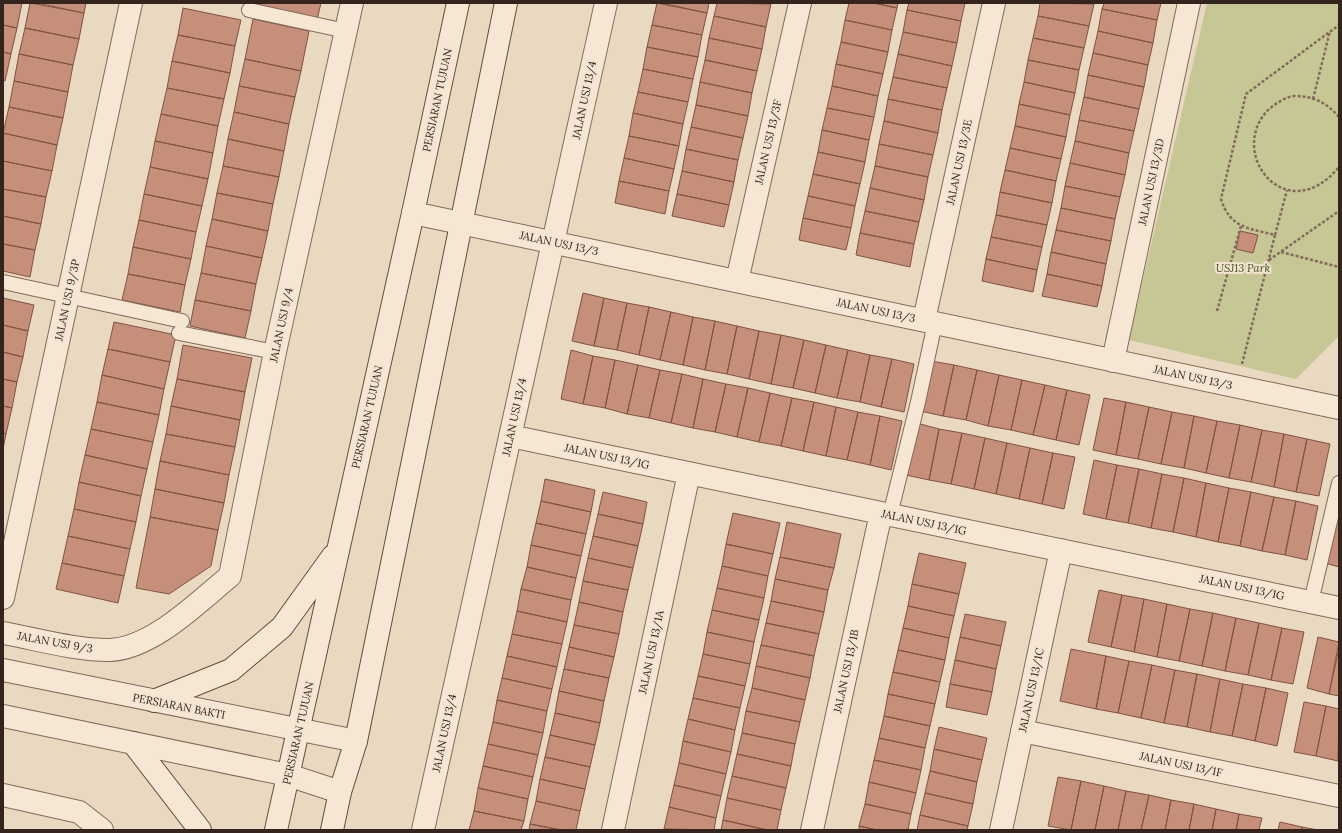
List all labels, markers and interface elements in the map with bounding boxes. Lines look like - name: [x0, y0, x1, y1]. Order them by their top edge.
- street label: PERSIARAN TUJUAN: [419, 47, 455, 153]
- street label: JALAN USJ 13/4: [569, 60, 600, 142]
- street label: JALAN USJ 13/3F: [751, 98, 786, 187]
- street label: JALAN USJ 13/3E: [943, 118, 976, 207]
- street label: JALAN USJ 13/3D: [1135, 137, 1168, 228]
- street label: JALAN USJ 13/3: [517, 228, 600, 259]
- street label: JALAN USJ 9/3P: [51, 258, 84, 343]
- park label: USJ13 Park: [1216, 261, 1270, 275]
- street label: JALAN USJ 9/4: [266, 286, 297, 365]
- street label: JALAN USJ 13/3: [834, 295, 917, 326]
- street label: JALAN USJ 13/3: [1151, 362, 1234, 393]
- street label: PERSIARAN TUJUAN: [348, 364, 386, 470]
- street label: JALAN USJ 13/4: [499, 377, 530, 459]
- street label: JALAN USJ 13/1G: [562, 440, 651, 473]
- street label: JALAN USJ 13/1G: [879, 506, 968, 539]
- street label: JALAN USJ 13/1G: [1197, 571, 1286, 604]
- street label: JALAN USJ 13/1A: [635, 608, 668, 696]
- street label: JALAN USJ 9/3: [15, 628, 94, 657]
- street label: JALAN USJ 13/1B: [830, 628, 863, 715]
- street label: JALAN USJ 13/1C: [1015, 646, 1048, 735]
- street label: PERSIARAN TUJUAN: [279, 680, 317, 786]
- street label: PERSIARAN BAKTI: [131, 690, 227, 722]
- street label: JALAN USJ 13/4: [429, 693, 460, 775]
- street label: JALAN USJ 13/1F: [1137, 748, 1224, 781]

